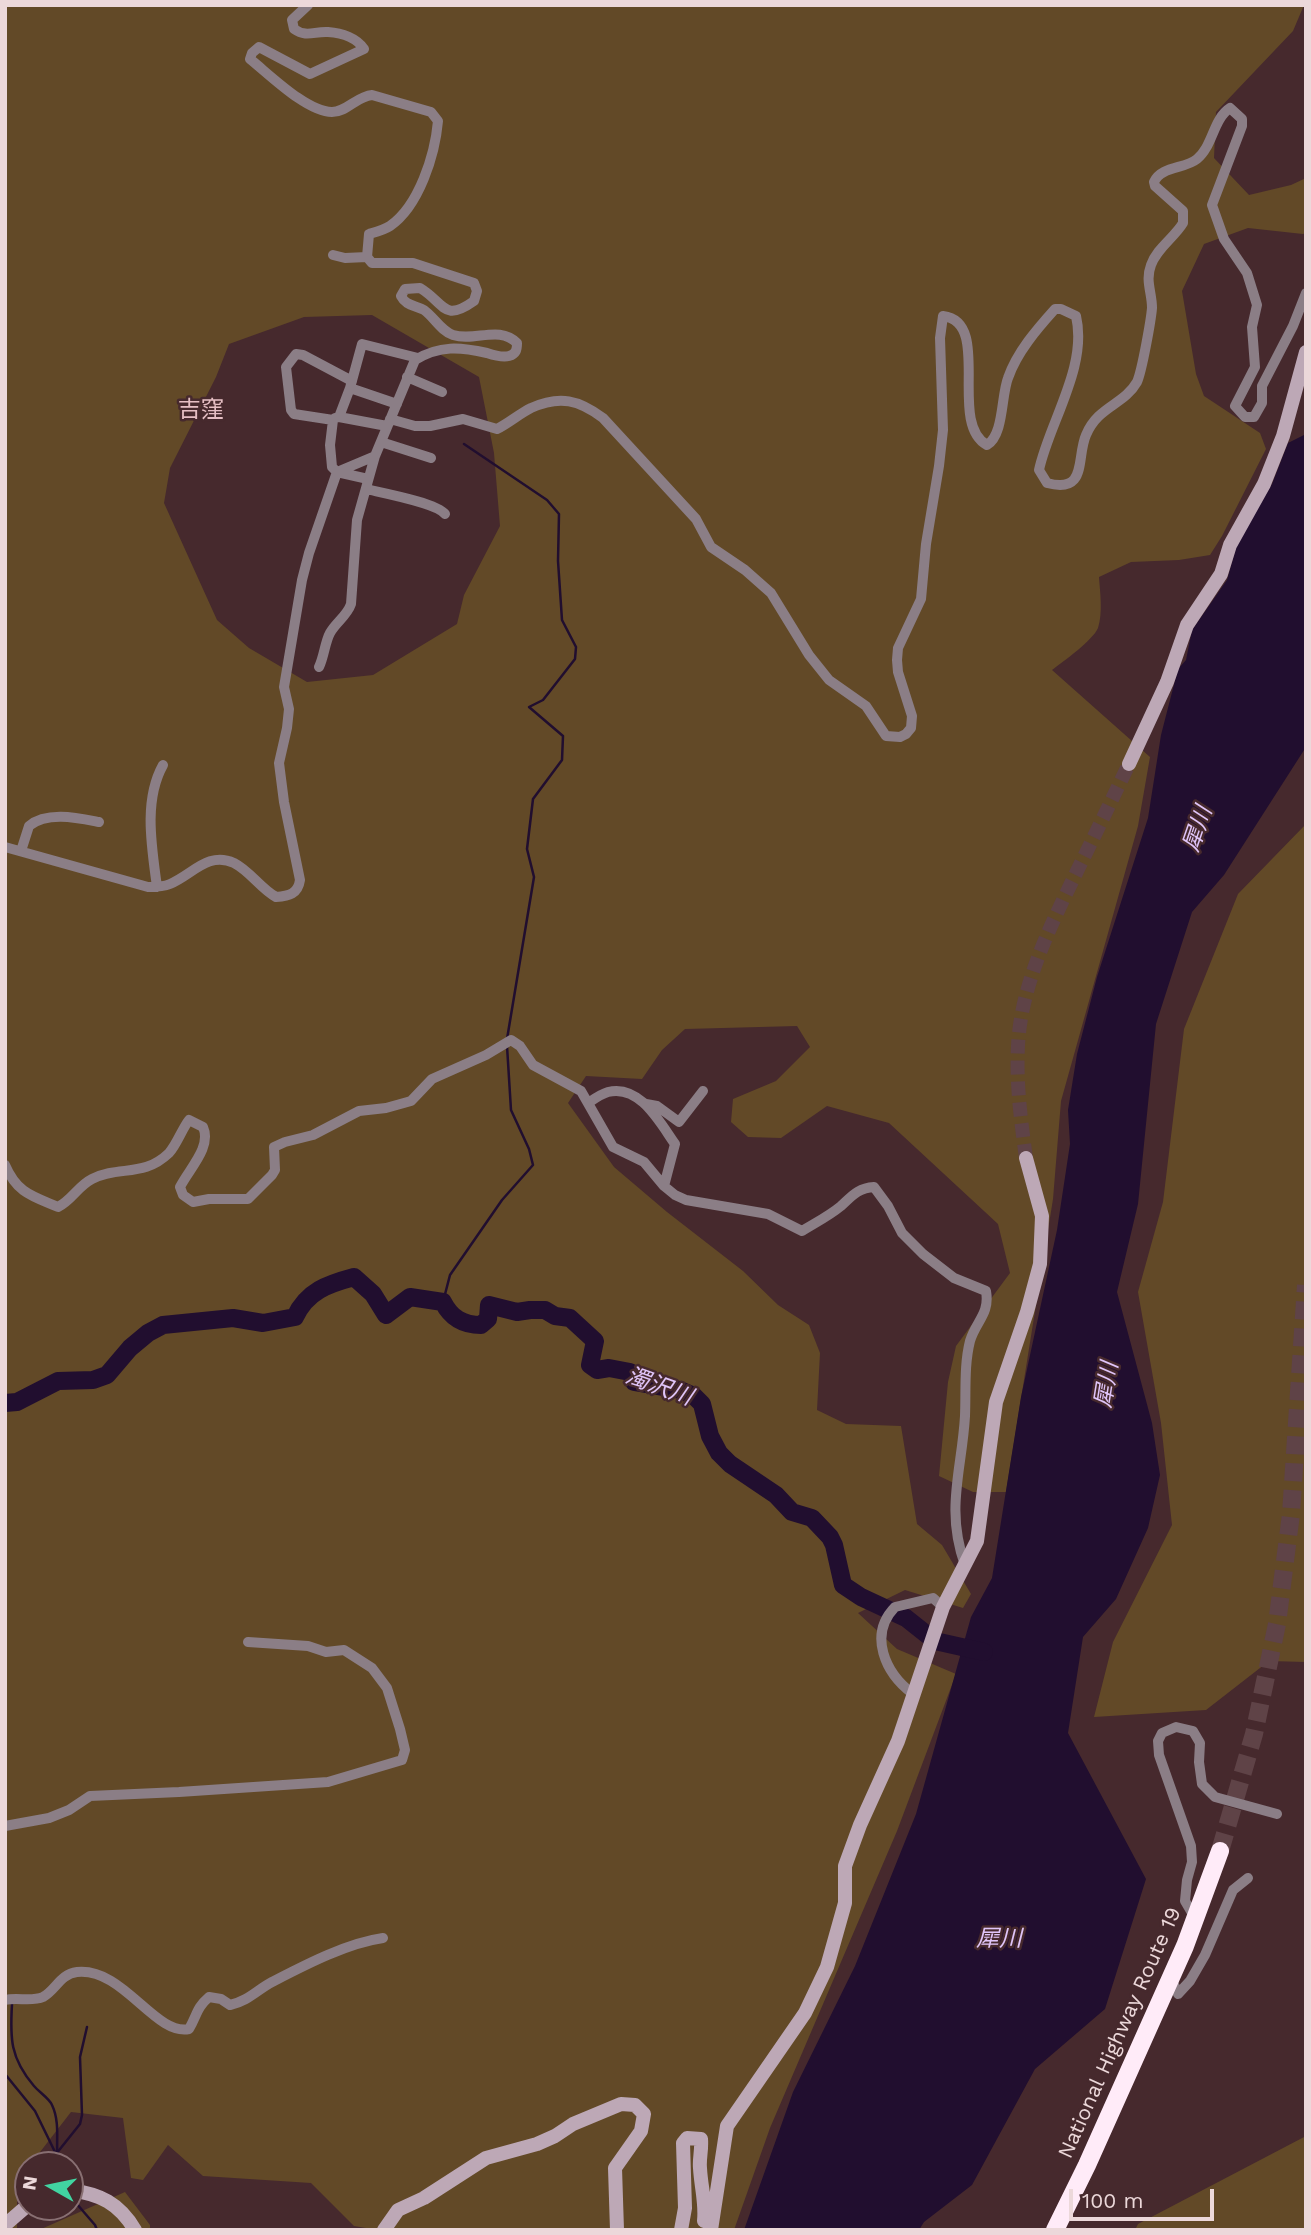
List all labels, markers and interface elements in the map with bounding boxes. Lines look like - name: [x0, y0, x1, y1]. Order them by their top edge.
- district label: 吉窪: [178, 396, 224, 424]
- water label: 犀川: [1177, 803, 1219, 855]
- water label: 犀川: [1090, 1360, 1124, 1410]
- water label: 濁沢川: [622, 1362, 696, 1412]
- street label: National Highway Route 19: [1053, 1904, 1187, 2162]
- water label: 犀川: [976, 1925, 1022, 1953]
- north arrow: [14, 2151, 84, 2221]
- text: N: [17, 2174, 42, 2192]
- scale bar: [1073, 2176, 1218, 2220]
- text: 100 m: [1082, 2188, 1144, 2213]

